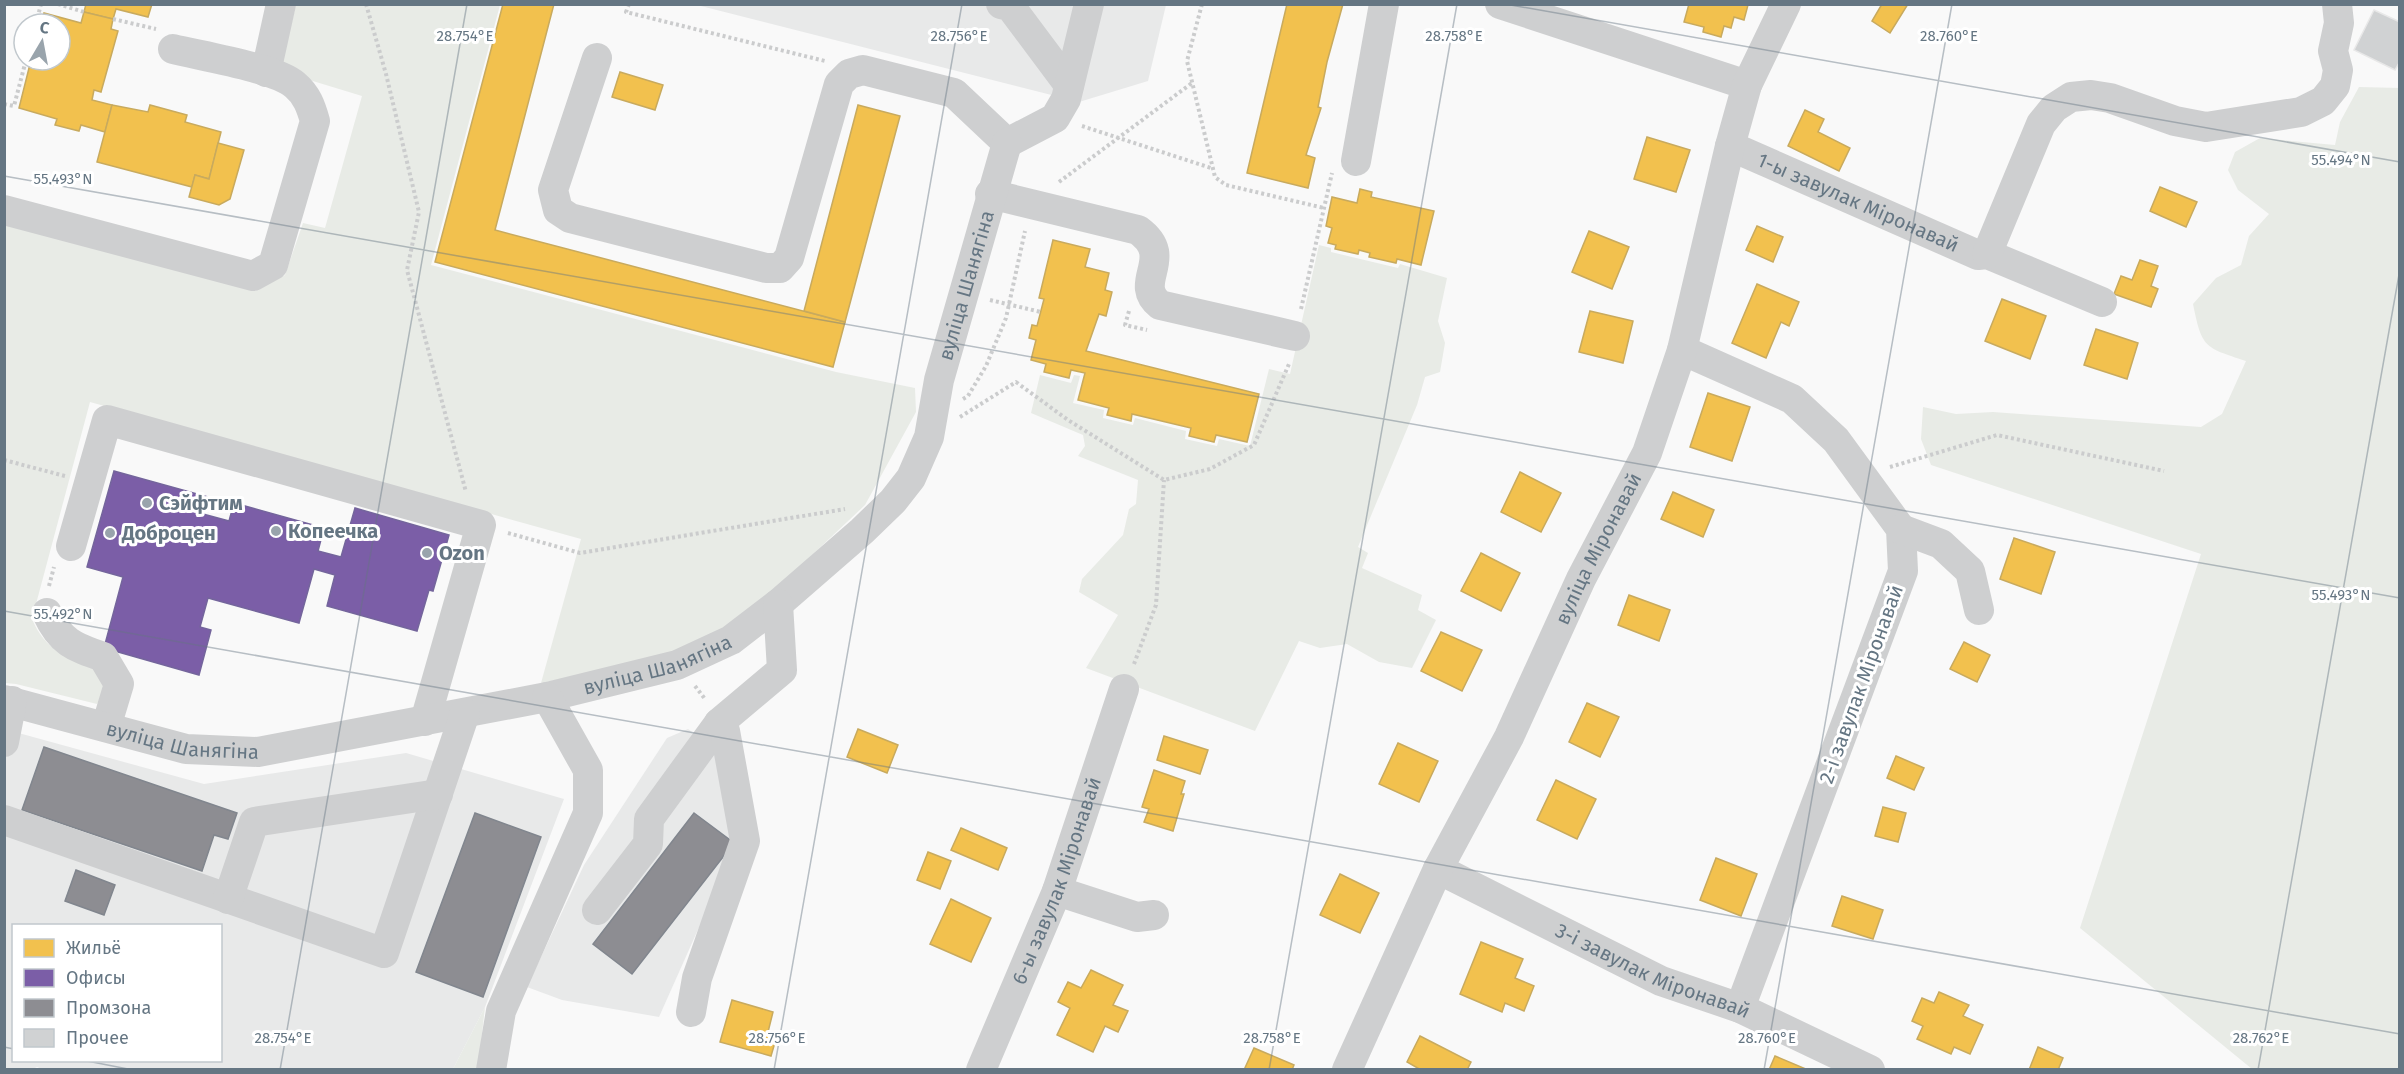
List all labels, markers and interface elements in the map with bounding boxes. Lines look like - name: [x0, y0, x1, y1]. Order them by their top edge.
- north arrow: [12, 12, 72, 72]
- text: С: [38, 18, 51, 38]
- text: 28.754°E: [436, 27, 494, 45]
- text: 28.756°E: [931, 27, 987, 45]
- text: 28.758°E: [1425, 27, 1483, 45]
- text: 28.760°E: [1920, 27, 1978, 45]
- street label: 1-ы завулак Міронавай: [1754, 148, 1963, 257]
- text: 55.494°N: [2311, 151, 2371, 169]
- text: 55.493°N: [34, 170, 92, 188]
- street label: вуліца Шанягіна: [933, 208, 999, 363]
- street label: вуліца Міронавай: [1550, 468, 1647, 628]
- place label: Сэйфтим: [159, 491, 243, 515]
- marker: Сэйфтим: [140, 496, 154, 510]
- place label: Копеечка: [288, 519, 378, 543]
- place label: Доброцен: [121, 521, 216, 545]
- marker: Копеечка: [269, 524, 283, 538]
- marker: Доброцен: [103, 526, 117, 540]
- place label: Ozon: [439, 541, 485, 565]
- marker: Ozon: [420, 546, 434, 560]
- street label: 2-і завулак Міронавай: [1814, 581, 1908, 787]
- text: 55.493°N: [2312, 586, 2370, 604]
- text: 55.492°N: [34, 605, 92, 623]
- street label: вуліца Шанягіна: [581, 629, 735, 700]
- street label: вуліца Шанягіна: [104, 716, 259, 764]
- street label: 6-ы завулак Міронавай: [1007, 774, 1106, 988]
- street label: 3-і завулак Міронавай: [1551, 918, 1754, 1023]
- legend: [12, 924, 222, 1062]
- text: Жильё: [66, 937, 121, 959]
- text: Офисы: [66, 967, 126, 989]
- text: Промзона: [66, 997, 151, 1019]
- text: Прочее: [66, 1027, 129, 1049]
- text: 28.754°E: [254, 1029, 312, 1047]
- text: 28.756°E: [749, 1029, 805, 1047]
- text: 28.758°E: [1243, 1029, 1301, 1047]
- text: 28.760°E: [1738, 1029, 1796, 1047]
- text: 28.762°E: [2233, 1029, 2289, 1047]

